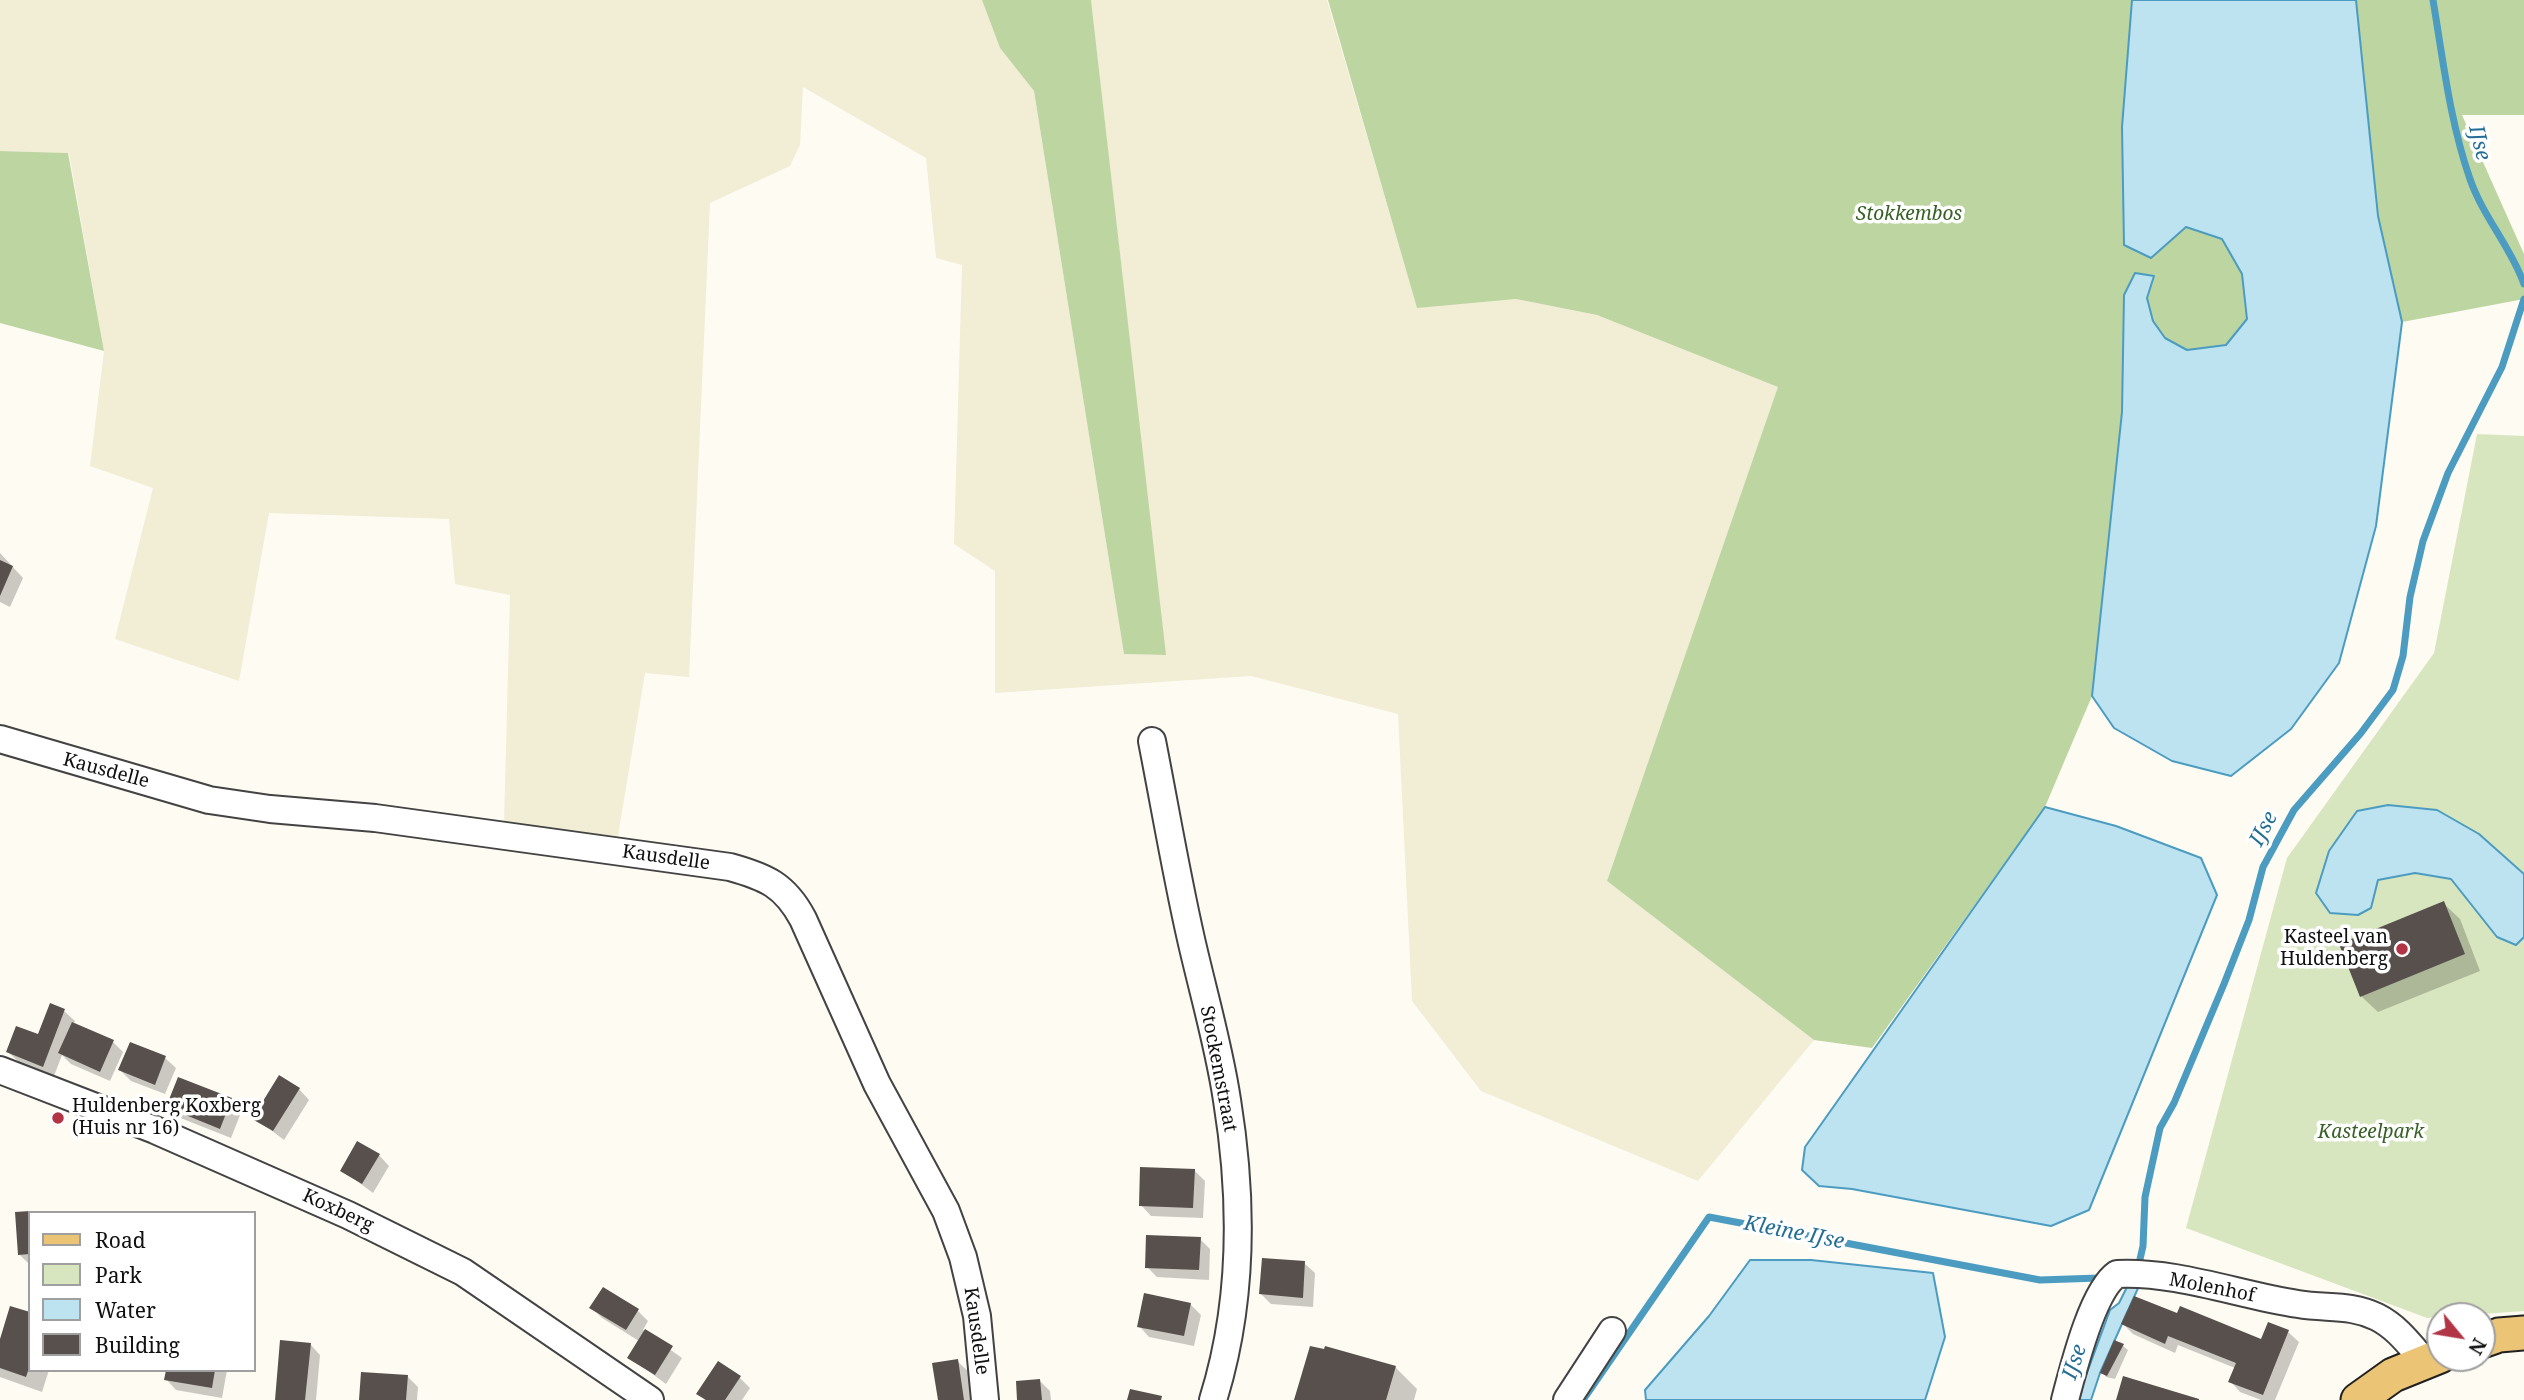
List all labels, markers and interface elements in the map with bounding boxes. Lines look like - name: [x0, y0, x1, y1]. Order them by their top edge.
- water label: IJse: [2463, 123, 2495, 163]
- park label: Stokkembos: [1856, 204, 1962, 226]
- street label: Kausdelle: [60, 749, 152, 793]
- water label: IJse: [2245, 808, 2283, 850]
- street label: Kausdelle: [621, 841, 711, 875]
- place label: Kasteel van Huldenberg: [2280, 927, 2388, 971]
- marker: Kasteel van Huldenberg: [2394, 941, 2410, 957]
- street label: Stockemstraat: [1195, 1004, 1241, 1134]
- place label: Huldenberg Koxberg (Huis nr 16): [72, 1096, 261, 1140]
- marker: Huldenberg Koxberg (Huis nr 16): [50, 1110, 66, 1126]
- park label: Kasteelpark: [2318, 1122, 2424, 1144]
- street label: Koxberg: [299, 1185, 377, 1237]
- legend: [28, 1211, 256, 1372]
- water label: Kleine IJse: [1742, 1211, 1846, 1255]
- text: Road: [95, 1226, 146, 1254]
- text: Park: [95, 1261, 142, 1289]
- street label: Molenhof: [2167, 1268, 2257, 1308]
- street label: Kausdelle: [959, 1286, 993, 1376]
- text: Water: [95, 1296, 156, 1324]
- north arrow: [2426, 1302, 2496, 1372]
- text: Building: [95, 1331, 180, 1359]
- text: N: [2462, 1334, 2492, 1359]
- water label: IJse: [2058, 1341, 2092, 1383]

